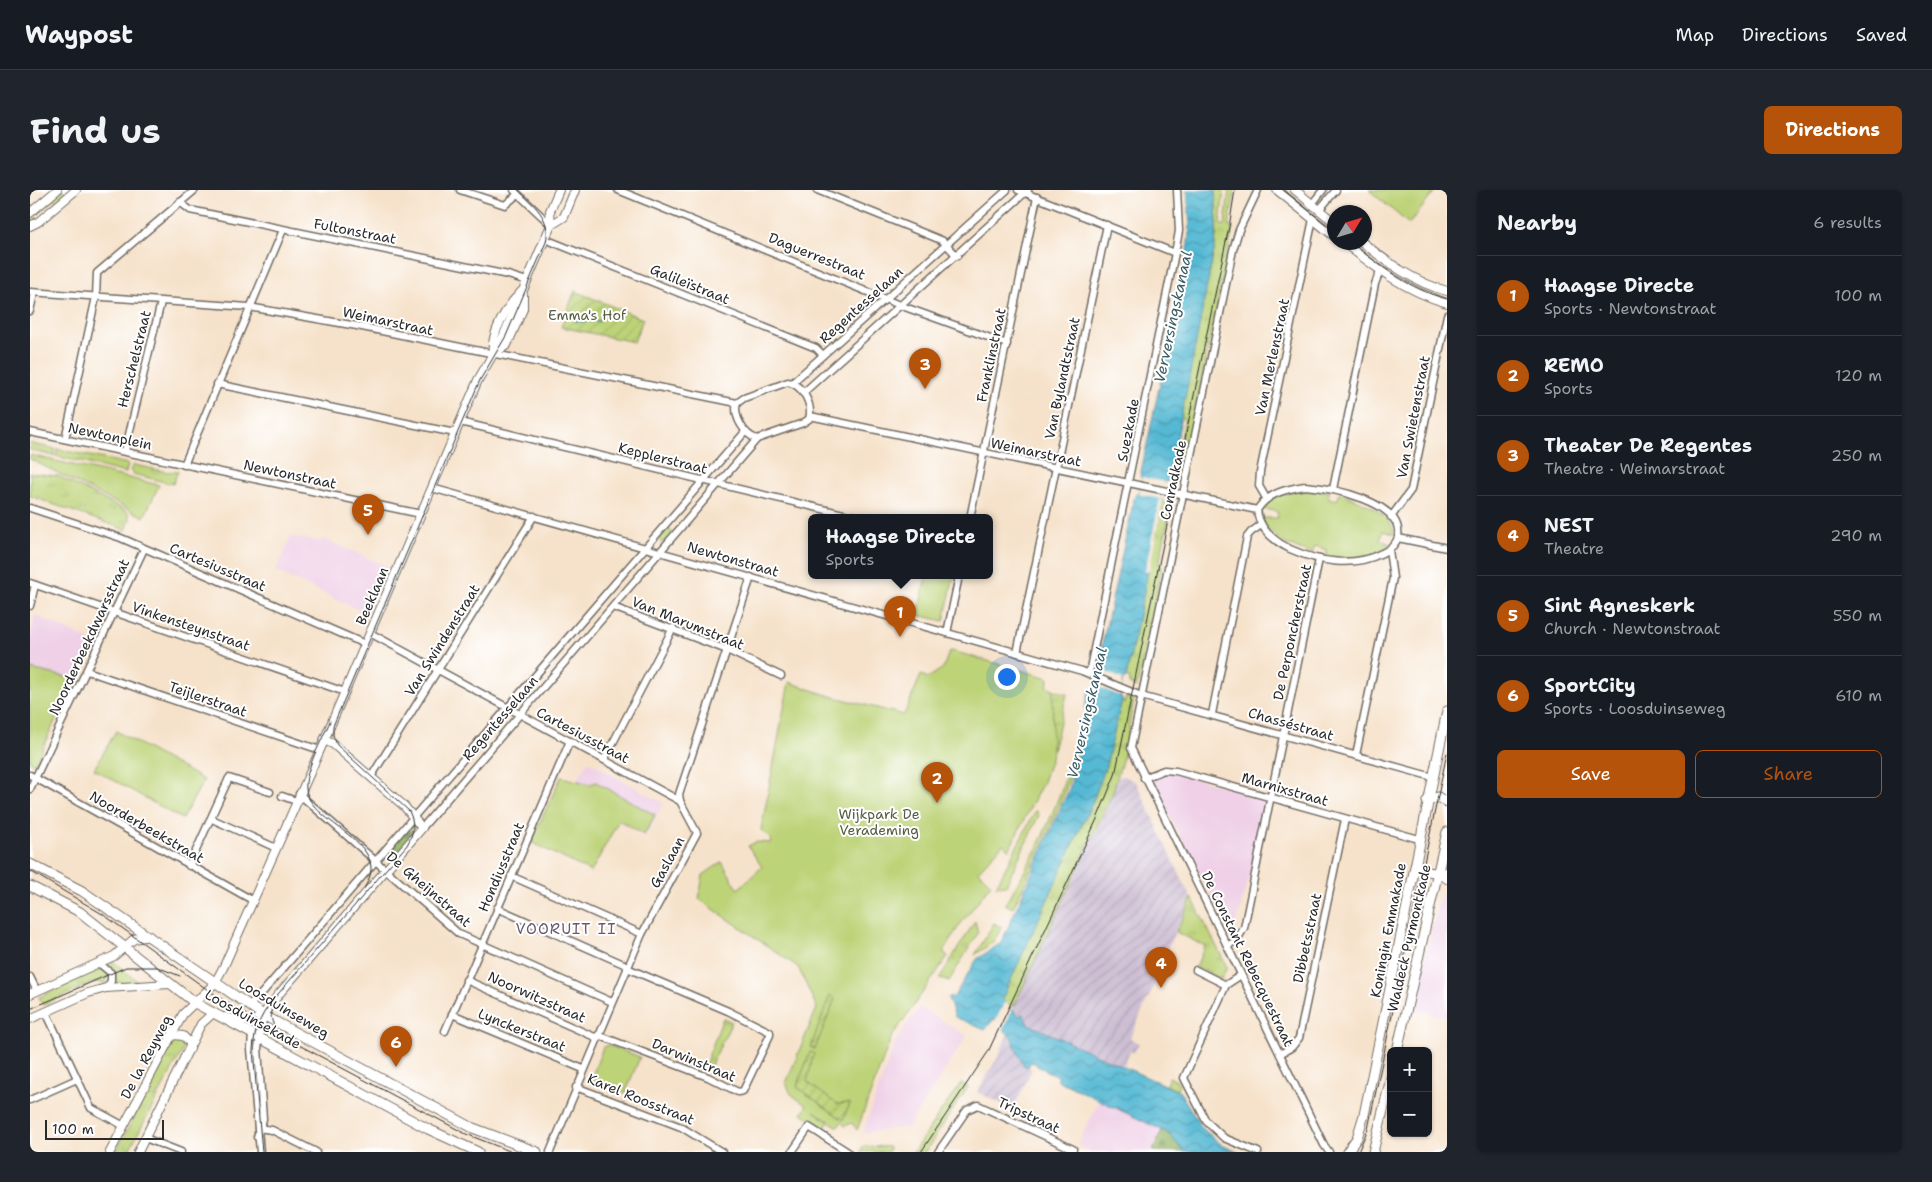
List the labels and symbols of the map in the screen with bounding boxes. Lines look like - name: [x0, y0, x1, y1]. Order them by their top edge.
- north arrow: [1327, 205, 1372, 250]
- street label: Fultonstraat: [312, 214, 398, 248]
- street label: Daguerrestraat: [766, 228, 868, 284]
- water label: Verversingskanaal: [1149, 249, 1197, 385]
- street label: Galileïstraat: [648, 260, 732, 308]
- street label: Regentesselaan: [815, 262, 907, 347]
- street label: Van Merlenstraat: [1251, 297, 1293, 417]
- street label: Weimarstraat: [341, 303, 435, 339]
- park label: Emma's Hof: [548, 306, 627, 324]
- street label: Franklinstraat: [972, 306, 1010, 404]
- street label: Herschelstraat: [113, 309, 155, 409]
- street label: Van Bylandtstraat: [1040, 315, 1084, 441]
- pin: 3: [909, 348, 941, 389]
- street label: Van Swietenstraat: [1392, 354, 1434, 480]
- street label: Suezkade: [1113, 397, 1143, 463]
- street label: Newtonplein: [67, 418, 154, 454]
- street label: Weimarstraat: [989, 434, 1083, 470]
- street label: Kepplerstraat: [616, 438, 710, 478]
- street label: Conradkade: [1156, 438, 1190, 522]
- street label: Newtonstraat: [242, 455, 338, 493]
- pin: 5: [352, 494, 384, 535]
- street label: Newtonstraat: [685, 537, 781, 581]
- street label: Cartesiusstraat: [167, 539, 269, 595]
- street label: Noorderbeekdwarsstraat: [45, 556, 133, 718]
- street label: De Perponcherstraat: [1269, 562, 1315, 702]
- street label: Beeklaan: [352, 564, 392, 628]
- street label: Van Swindenstraat: [400, 581, 484, 699]
- street label: Van Marumstraat: [629, 592, 747, 654]
- pin: 1: [884, 596, 916, 637]
- street label: Vinkensteynstraat: [130, 597, 252, 655]
- water label: Verversingskanaal: [1062, 645, 1112, 781]
- your location: [994, 664, 1020, 690]
- street label: Regentesselaan: [458, 672, 542, 764]
- street label: Teijlerstraat: [166, 677, 250, 721]
- street label: Cartesiusstraat: [533, 703, 633, 767]
- street label: Chasséstraat: [1246, 703, 1336, 745]
- pin: 2: [921, 762, 953, 803]
- street label: Marnixstraat: [1240, 768, 1330, 810]
- street label: Noorderbeekstraat: [87, 787, 207, 867]
- park label: Wijkpark De Verademing: [838, 805, 920, 839]
- street label: Hondiusstraat: [474, 819, 528, 915]
- street label: Gaslaan: [646, 833, 689, 891]
- street label: De Gheijnstraat: [383, 847, 475, 931]
- street label: Koningin Emmakade: [1366, 861, 1410, 999]
- street label: Waldeck Pyrmontkade: [1383, 862, 1435, 1014]
- street label: De Constant Rebecquestraat: [1198, 868, 1298, 1050]
- street label: Dibbetsstraat: [1289, 891, 1325, 985]
- district label: VOORUIT II: [515, 919, 617, 939]
- pin: 4: [1145, 947, 1177, 988]
- street label: Noorwitzstraat: [485, 967, 589, 1027]
- street label: Loosduinseweg: [235, 974, 333, 1042]
- street label: Loosduinsekade: [202, 985, 304, 1053]
- street label: Lynckerstraat: [475, 1004, 569, 1056]
- street label: De la Reyweg: [116, 1012, 176, 1102]
- pin: 6: [380, 1026, 412, 1067]
- street label: Darwinstraat: [649, 1034, 739, 1086]
- street label: Karel Roosstraat: [585, 1069, 697, 1129]
- street label: Tripstraat: [995, 1093, 1063, 1137]
- scale bar: [45, 1117, 164, 1140]

